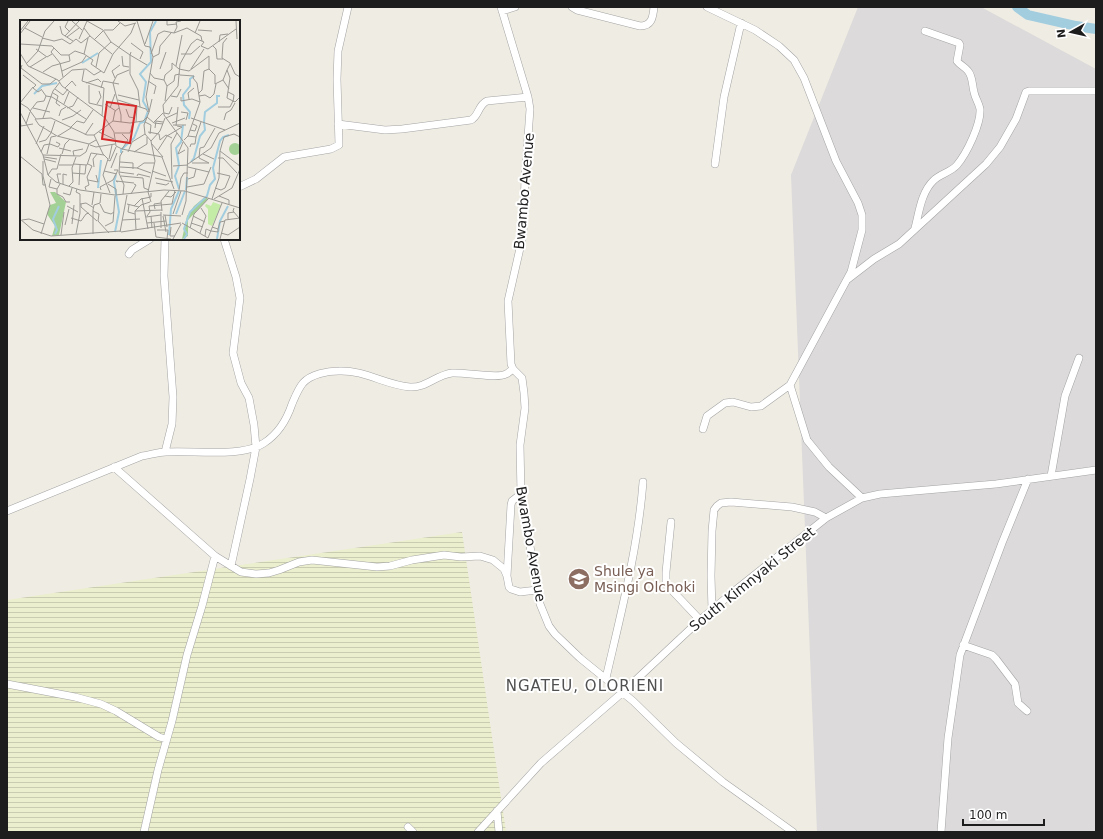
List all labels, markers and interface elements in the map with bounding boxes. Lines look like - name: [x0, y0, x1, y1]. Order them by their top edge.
- north arrow: [1051, 12, 1091, 52]
- inset map: [20, 20, 240, 240]
- text: N: [1055, 28, 1069, 39]
- street label: Bwambo Avenue: [511, 132, 537, 250]
- street label: Bwambo Avenue: [513, 485, 549, 603]
- street label: South Kimnyaki Street: [686, 523, 818, 634]
- place label: Shule ya Msingi Olchoki: [594, 563, 695, 595]
- school or university icon: Shule ya Msingi Olchoki: [566, 566, 592, 592]
- district label: NGATEU, OLORIENI: [506, 677, 664, 695]
- scale bar: [963, 801, 1044, 827]
- text: 100 m: [969, 808, 1007, 822]

